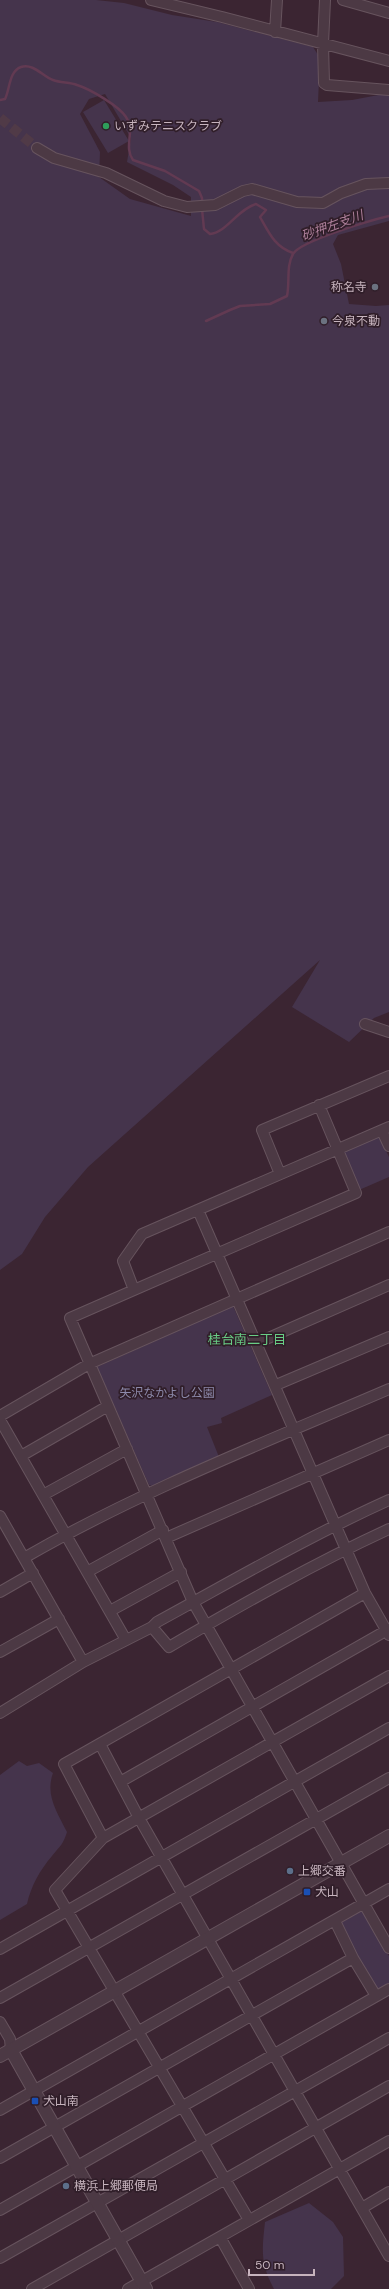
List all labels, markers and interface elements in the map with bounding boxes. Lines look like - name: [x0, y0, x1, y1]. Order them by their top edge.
- place label: いずみテニスクラブ: [114, 118, 222, 134]
- marker: いずみテニスクラブ: [101, 121, 111, 131]
- water label: 砂押左支川: [299, 206, 367, 245]
- place label: 称名寺: [331, 279, 367, 295]
- marker: 称名寺: [370, 282, 380, 292]
- place label: 今泉不動: [332, 313, 380, 329]
- marker: 今泉不動: [319, 316, 329, 326]
- district label: 桂台南二丁目: [208, 1331, 286, 1348]
- park label: 矢沢なかよし公園: [119, 1385, 215, 1401]
- place label: 上郷交番: [298, 1863, 346, 1879]
- marker: 上郷交番: [285, 1866, 295, 1876]
- place label: 犬山: [315, 1884, 339, 1900]
- marker: 犬山: [302, 1887, 312, 1897]
- place label: 犬山南: [43, 2093, 79, 2109]
- marker: 犬山南: [30, 2096, 40, 2106]
- place label: 横浜上郷郵便局: [74, 2178, 158, 2194]
- marker: 横浜上郷郵便局: [61, 2181, 71, 2191]
- scale bar: [249, 2251, 314, 2277]
- text: 50 m: [255, 2257, 284, 2273]

